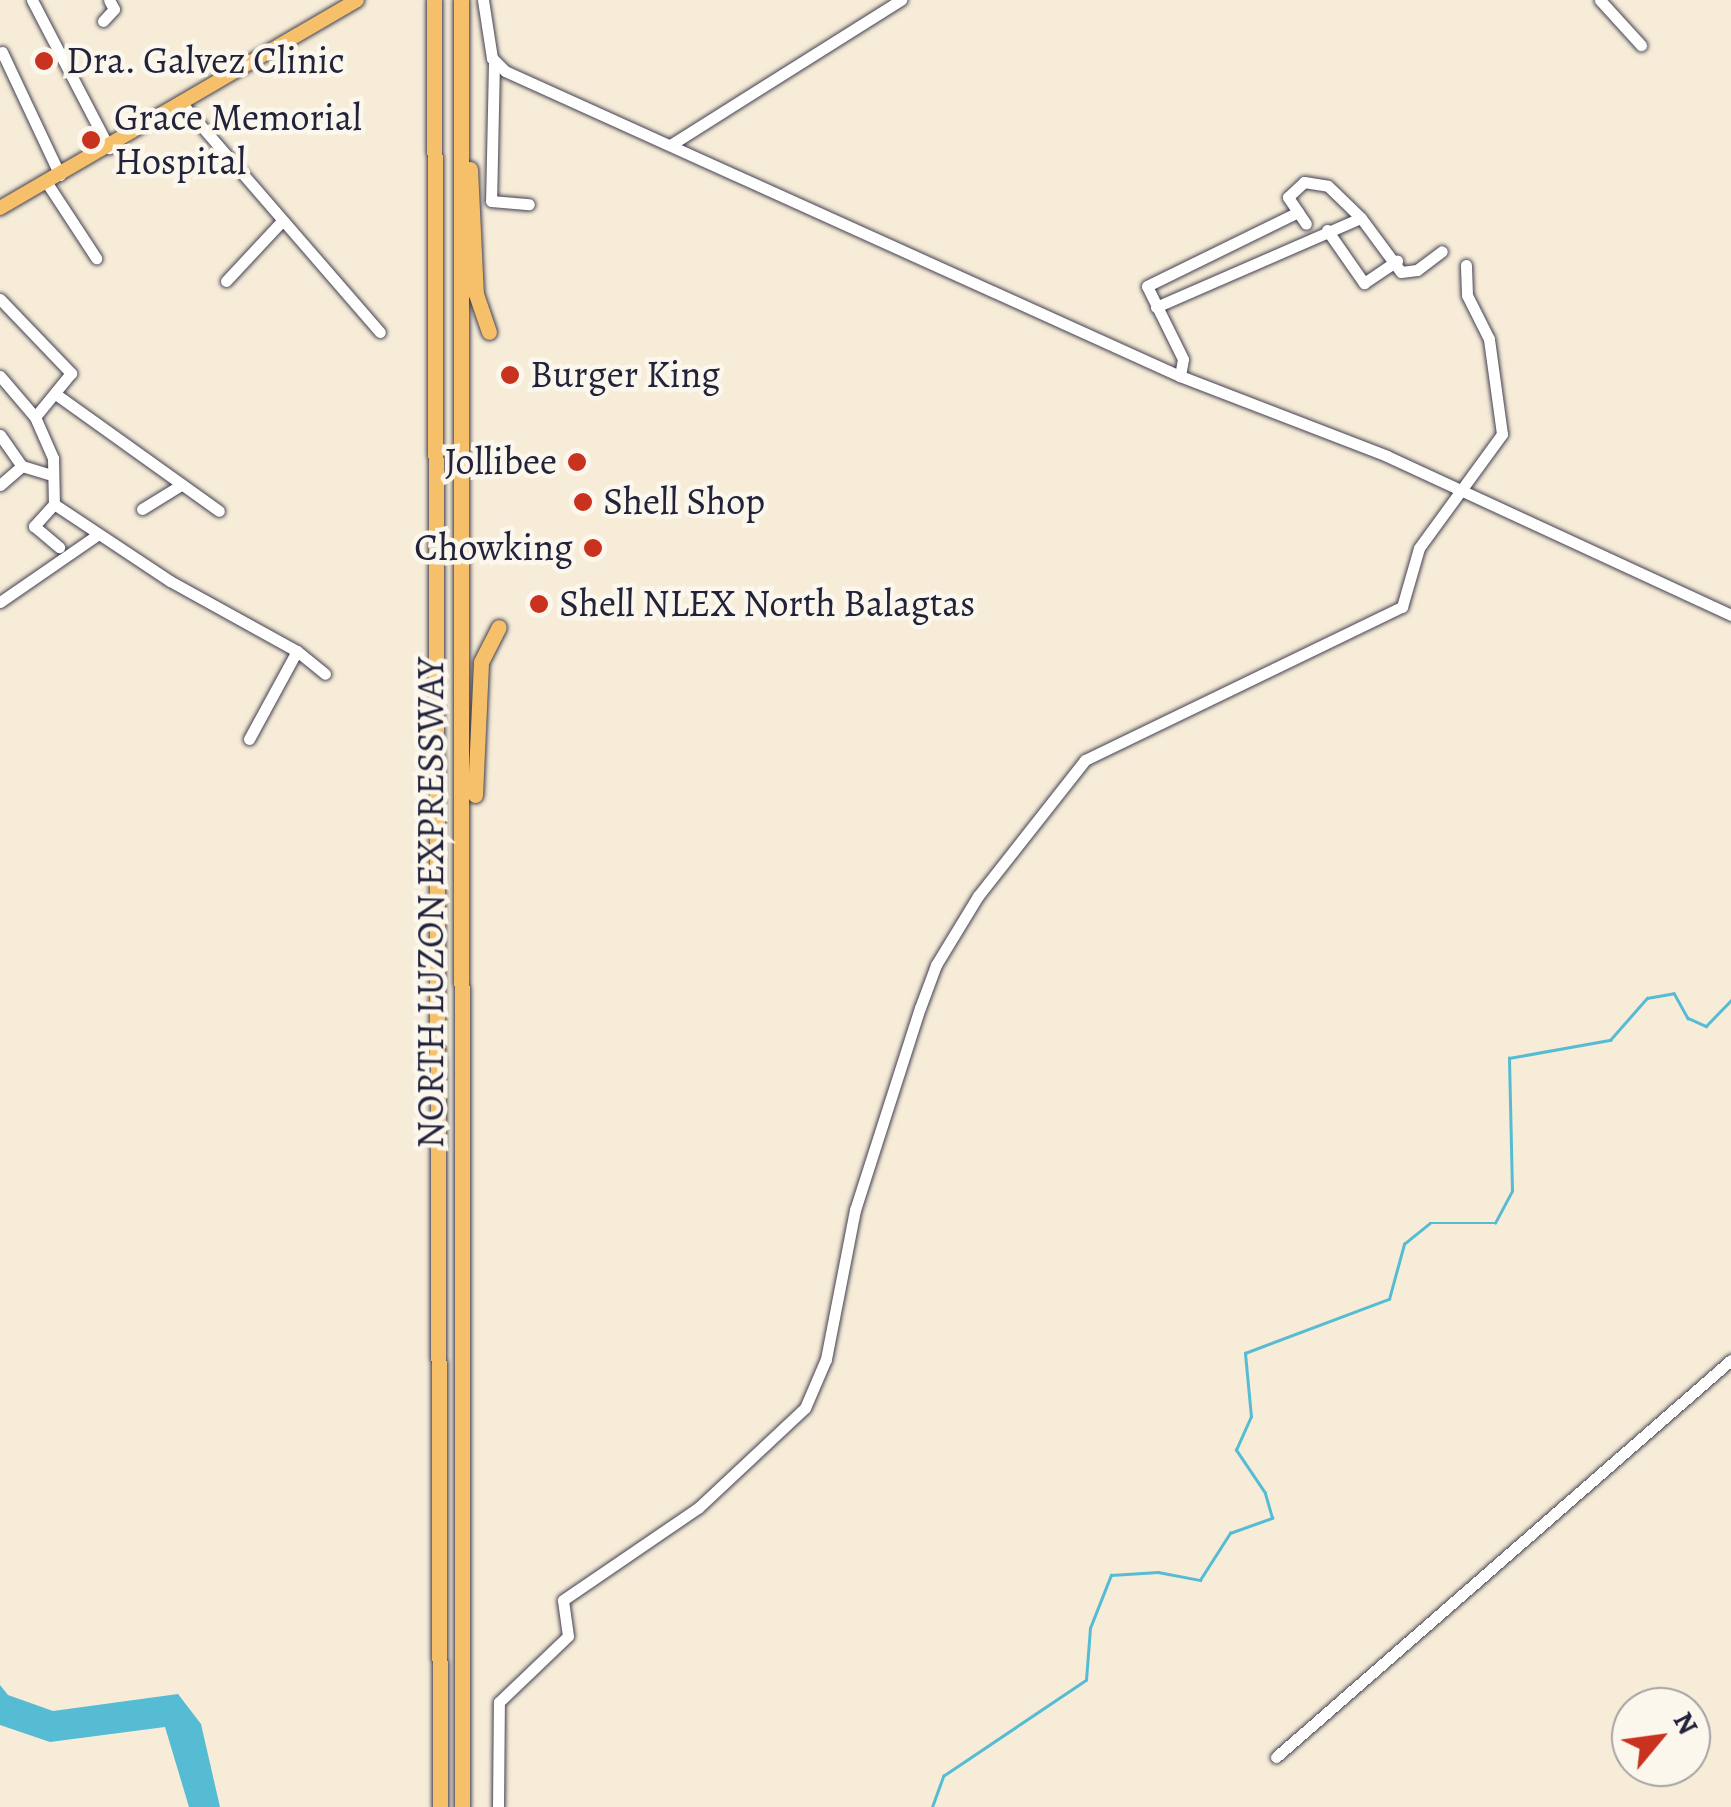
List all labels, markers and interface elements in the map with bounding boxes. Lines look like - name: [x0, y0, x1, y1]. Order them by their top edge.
- place label: Dra. Galvez Clinic: [66, 38, 345, 84]
- marker: Dra. Galvez Clinic: [31, 48, 57, 74]
- place label: Grace Memorial Hospital: [114, 95, 362, 184]
- marker: Grace Memorial Hospital: [78, 127, 104, 153]
- place label: Burger King: [530, 352, 720, 398]
- marker: Burger King: [499, 364, 521, 386]
- place label: Jollibee: [445, 439, 557, 485]
- marker: Jollibee: [566, 451, 588, 473]
- place label: Shell Shop: [603, 479, 765, 525]
- marker: Shell Shop: [572, 491, 594, 513]
- place label: Chowking: [414, 525, 573, 571]
- marker: Chowking: [582, 537, 604, 559]
- place label: Shell NLEX North Balagtas: [559, 581, 975, 627]
- marker: Shell NLEX North Balagtas: [528, 593, 550, 615]
- street label: NORTH LUZON EXPRESSWAY: [408, 658, 454, 1148]
- north arrow: [1611, 1687, 1711, 1787]
- text: N: [1664, 1705, 1707, 1742]

